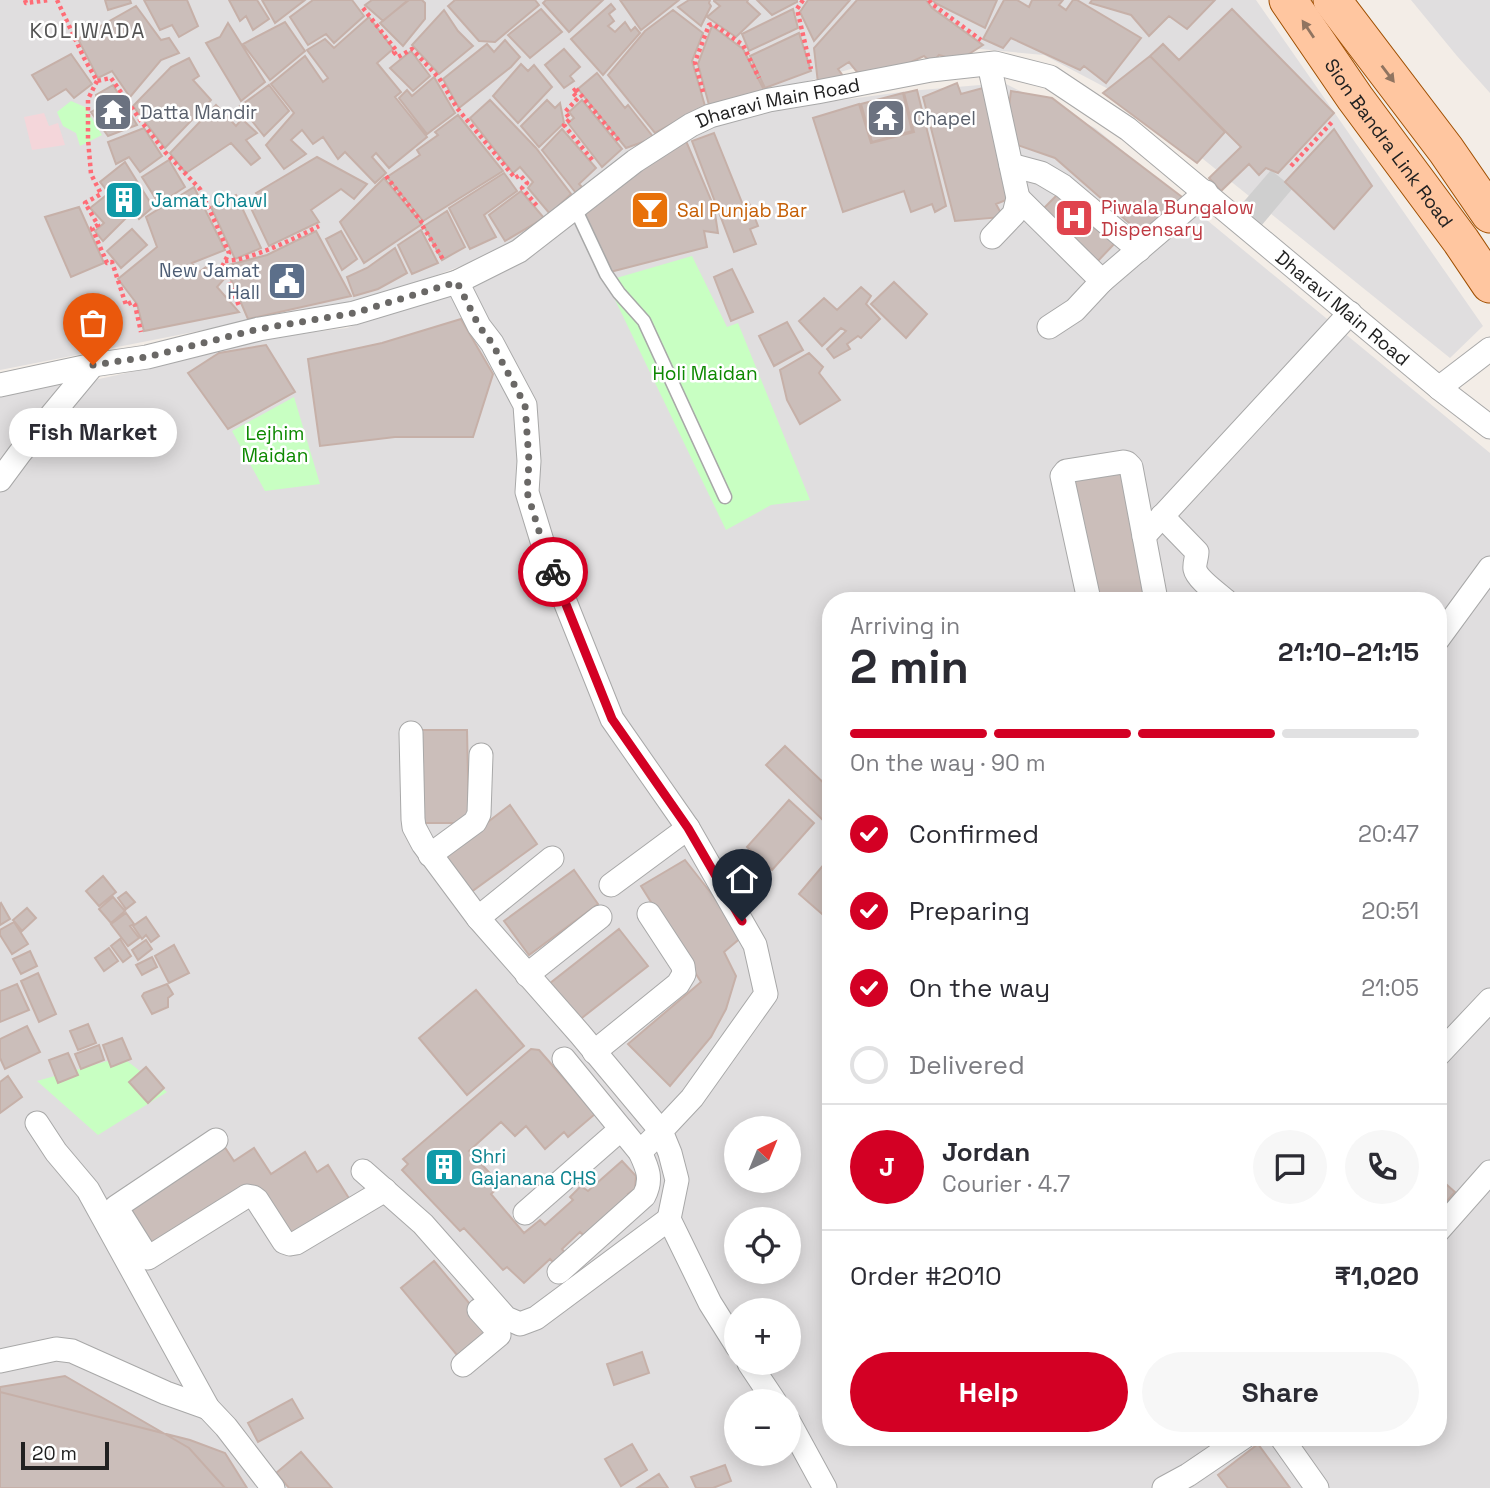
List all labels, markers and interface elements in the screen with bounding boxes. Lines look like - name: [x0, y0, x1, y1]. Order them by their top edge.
- district label: KOLIWADA: [30, 17, 146, 44]
- one-way arrow: [1302, 20, 1315, 39]
- street label: Sion Bandra Link Road: [1319, 54, 1459, 233]
- one-way arrow: [1381, 65, 1395, 83]
- street label: Dharavi Main Road: [692, 72, 862, 134]
- temple icon: Datta Mandir: [92, 91, 134, 133]
- temple icon: Chapel: [865, 97, 907, 139]
- place label: Datta Mandir: [140, 100, 257, 125]
- place label: Chapel: [913, 106, 976, 131]
- building icon: Jamat Chawl: [103, 179, 145, 221]
- place label: Jamat Chawl: [151, 188, 267, 213]
- bar icon: Sal Punjab Bar: [629, 189, 671, 231]
- place label: Piwala Bungalow Dispensary: [1101, 195, 1254, 242]
- hospital icon: Piwala Bungalow Dispensary: [1053, 197, 1095, 239]
- place label: Sal Punjab Bar: [677, 198, 807, 223]
- street label: Dharavi Main Road: [1270, 245, 1415, 371]
- place label: New Jamat Hall: [159, 258, 260, 305]
- public building icon: New Jamat Hall: [266, 260, 308, 302]
- pin: [63, 293, 123, 365]
- icon: bag: [74, 304, 112, 342]
- park label: Holi Maidan: [652, 361, 758, 386]
- callout: Fish Market: [9, 407, 177, 456]
- text: Fish Market: [29, 417, 157, 447]
- park label: Lejhim Maidan: [242, 421, 308, 468]
- courier: [518, 537, 588, 607]
- icon: bike: [534, 553, 572, 591]
- text: Arriving in: [850, 611, 960, 641]
- text: 21:10–21:15: [1278, 635, 1419, 669]
- text: 2 min: [850, 638, 969, 696]
- text: On the way · 90 m: [850, 748, 1045, 778]
- icon: check: [850, 815, 888, 853]
- text: Confirmed: [909, 817, 1039, 851]
- text: 20:47: [1358, 819, 1419, 849]
- pin: [712, 849, 772, 921]
- icon: home: [723, 860, 761, 898]
- icon: check: [850, 892, 888, 930]
- text: Preparing: [909, 894, 1030, 928]
- text: 20:51: [1362, 896, 1419, 926]
- icon: check: [850, 969, 888, 1007]
- text: On the way: [909, 971, 1050, 1005]
- text: 21:05: [1361, 973, 1419, 1003]
- text: Delivered: [909, 1048, 1025, 1082]
- north arrow: [724, 1116, 802, 1194]
- map controls: [724, 1116, 801, 1466]
- button: chat: [1253, 1130, 1327, 1204]
- button: phone: [1345, 1130, 1419, 1204]
- text: Jordan: [942, 1135, 1030, 1169]
- place label: Shri Gajanana CHS: [471, 1144, 596, 1191]
- building icon: Shri Gajanana CHS: [423, 1146, 465, 1188]
- text: J: [879, 1150, 895, 1184]
- text: Courier · 4.7: [942, 1169, 1070, 1199]
- button: locate: [724, 1207, 801, 1284]
- text: Order #2010: [850, 1259, 1002, 1293]
- text: ₹1,020: [1335, 1259, 1419, 1293]
- button: +: [724, 1298, 801, 1375]
- button: Help: [850, 1352, 1128, 1432]
- button: Share: [1142, 1352, 1419, 1432]
- button: −: [724, 1389, 801, 1466]
- scale bar: [21, 1439, 108, 1471]
- text: 20 m: [32, 1441, 77, 1466]

